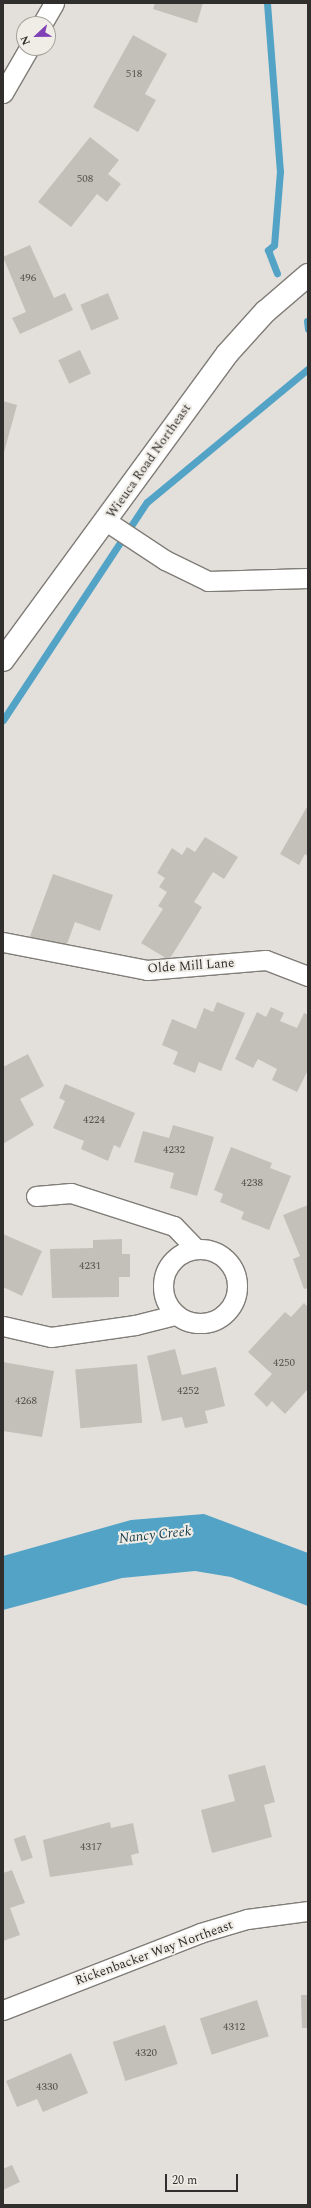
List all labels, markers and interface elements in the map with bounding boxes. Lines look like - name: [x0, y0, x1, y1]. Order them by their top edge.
- north arrow: [16, 16, 56, 56]
- text: N: [16, 33, 35, 48]
- house number: 518: [126, 67, 142, 81]
- house number: 508: [77, 172, 93, 186]
- house number: 496: [20, 271, 36, 285]
- street label: Wieuca Road Northeast: [104, 401, 194, 521]
- street label: Olde Mill Lane: [147, 955, 235, 977]
- house number: 4224: [83, 1113, 105, 1127]
- house number: 4232: [163, 1143, 185, 1157]
- house number: 4238: [241, 1176, 263, 1190]
- house number: 4231: [79, 1259, 101, 1273]
- house number: 4250: [273, 1356, 295, 1370]
- house number: 4252: [177, 1384, 199, 1398]
- house number: 4268: [15, 1394, 37, 1408]
- water label: Nancy Creek: [118, 1523, 192, 1547]
- house number: 4317: [80, 1840, 102, 1854]
- street label: Rickenbacker Way Northeast: [73, 1917, 235, 1989]
- house number: 4312: [223, 2020, 245, 2034]
- house number: 4320: [135, 2046, 157, 2060]
- house number: 4330: [36, 2080, 58, 2094]
- scale bar: [167, 2166, 240, 2192]
- text: 20 m: [172, 2171, 197, 2190]

